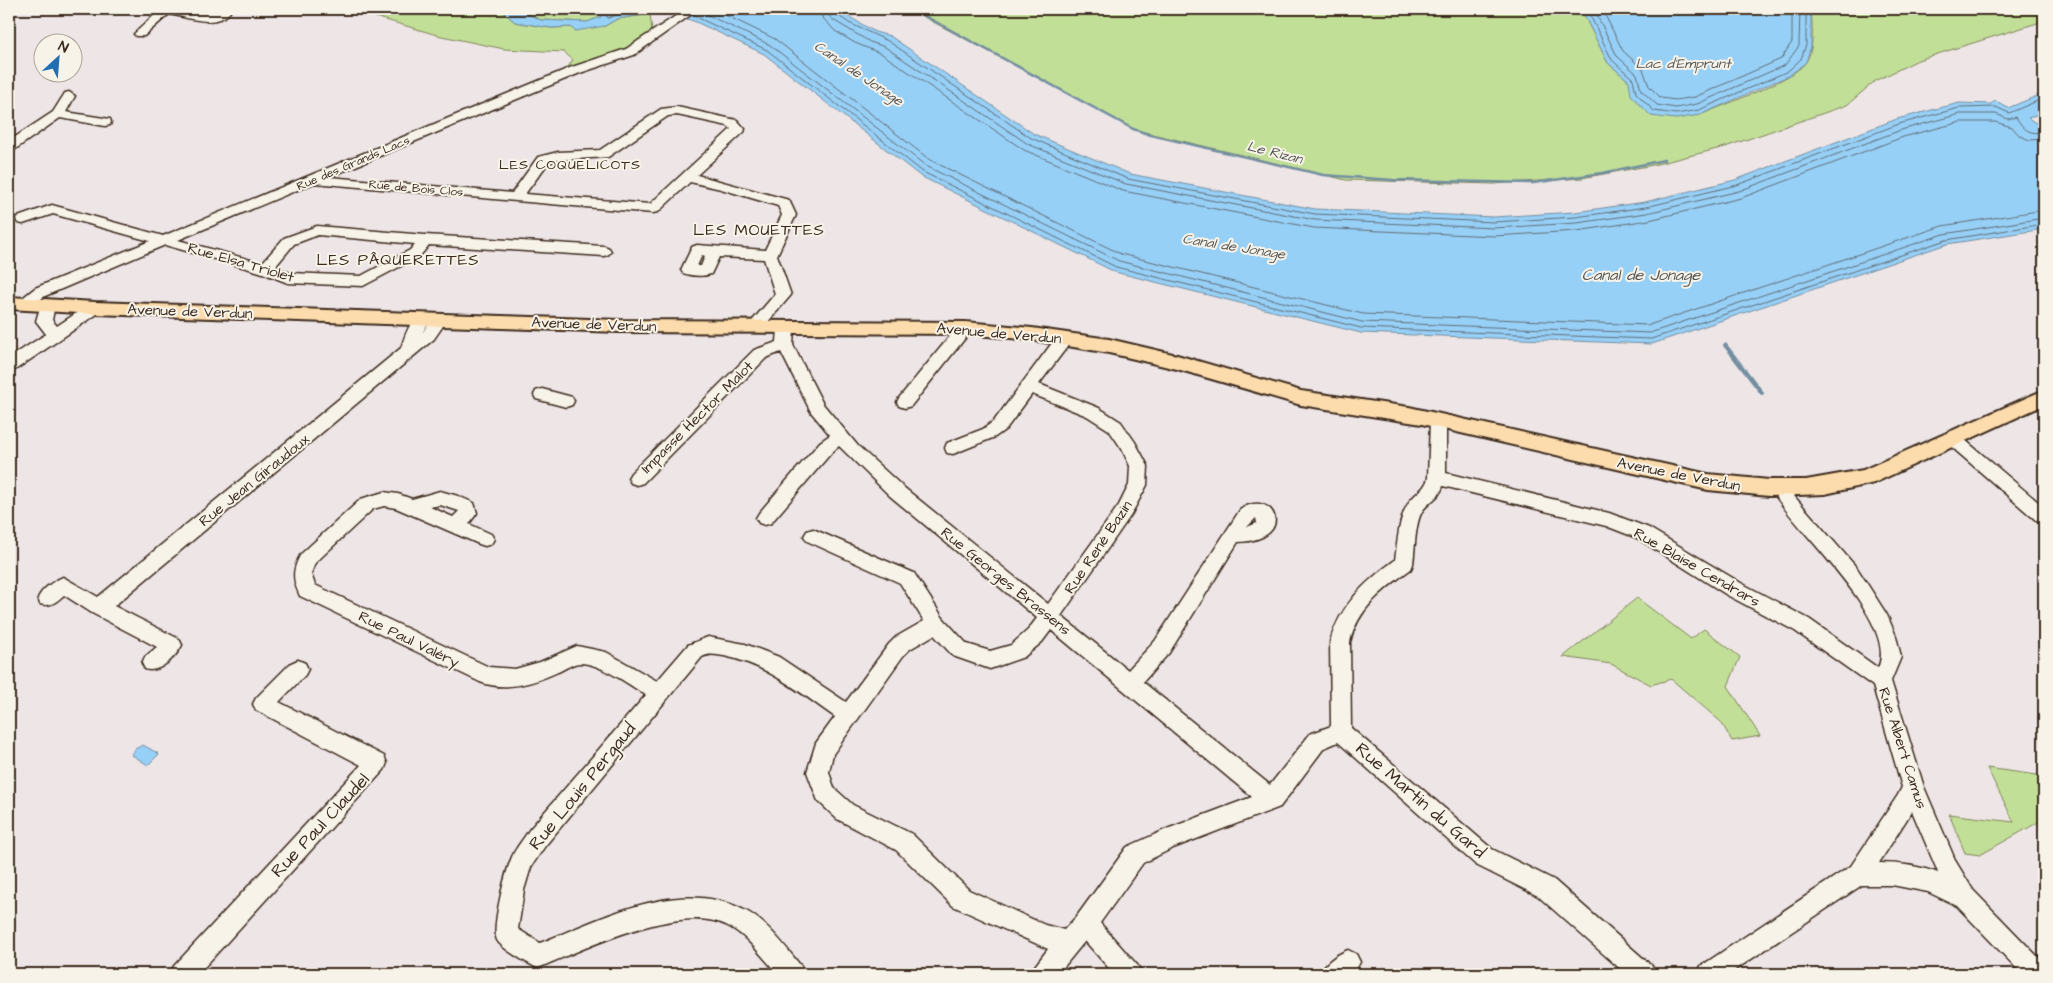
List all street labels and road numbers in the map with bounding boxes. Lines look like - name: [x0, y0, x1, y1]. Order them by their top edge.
- street label: Rue des Grands Lacs: [294, 132, 412, 195]
- street label: Rue de Bois Clos: [368, 176, 464, 201]
- street label: Rue Elsa Triolet: [185, 237, 296, 288]
- street label: Avenue de Verdun: [127, 299, 253, 324]
- street label: Avenue de Verdun: [531, 312, 657, 337]
- street label: Avenue de Verdun: [936, 318, 1063, 349]
- street label: Impasse Hector Malot: [636, 356, 758, 478]
- street label: Rue Jean Giraudoux: [195, 429, 315, 532]
- street label: Avenue de Verdun: [1615, 452, 1743, 497]
- street label: Rue René Bazin: [1059, 496, 1138, 598]
- street label: Rue Georges Brassens: [936, 522, 1076, 642]
- street label: Rue Blaise Cendrars: [1630, 523, 1764, 612]
- street label: Rue Paul Valéry: [354, 606, 463, 674]
- street label: Rue Albert Camus: [1873, 685, 1932, 812]
- street label: Rue Louis Pergaud: [523, 717, 642, 856]
- street label: Rue Martin du Gard: [1350, 737, 1491, 864]
- street label: Rue Paul Claudel: [265, 768, 375, 883]

